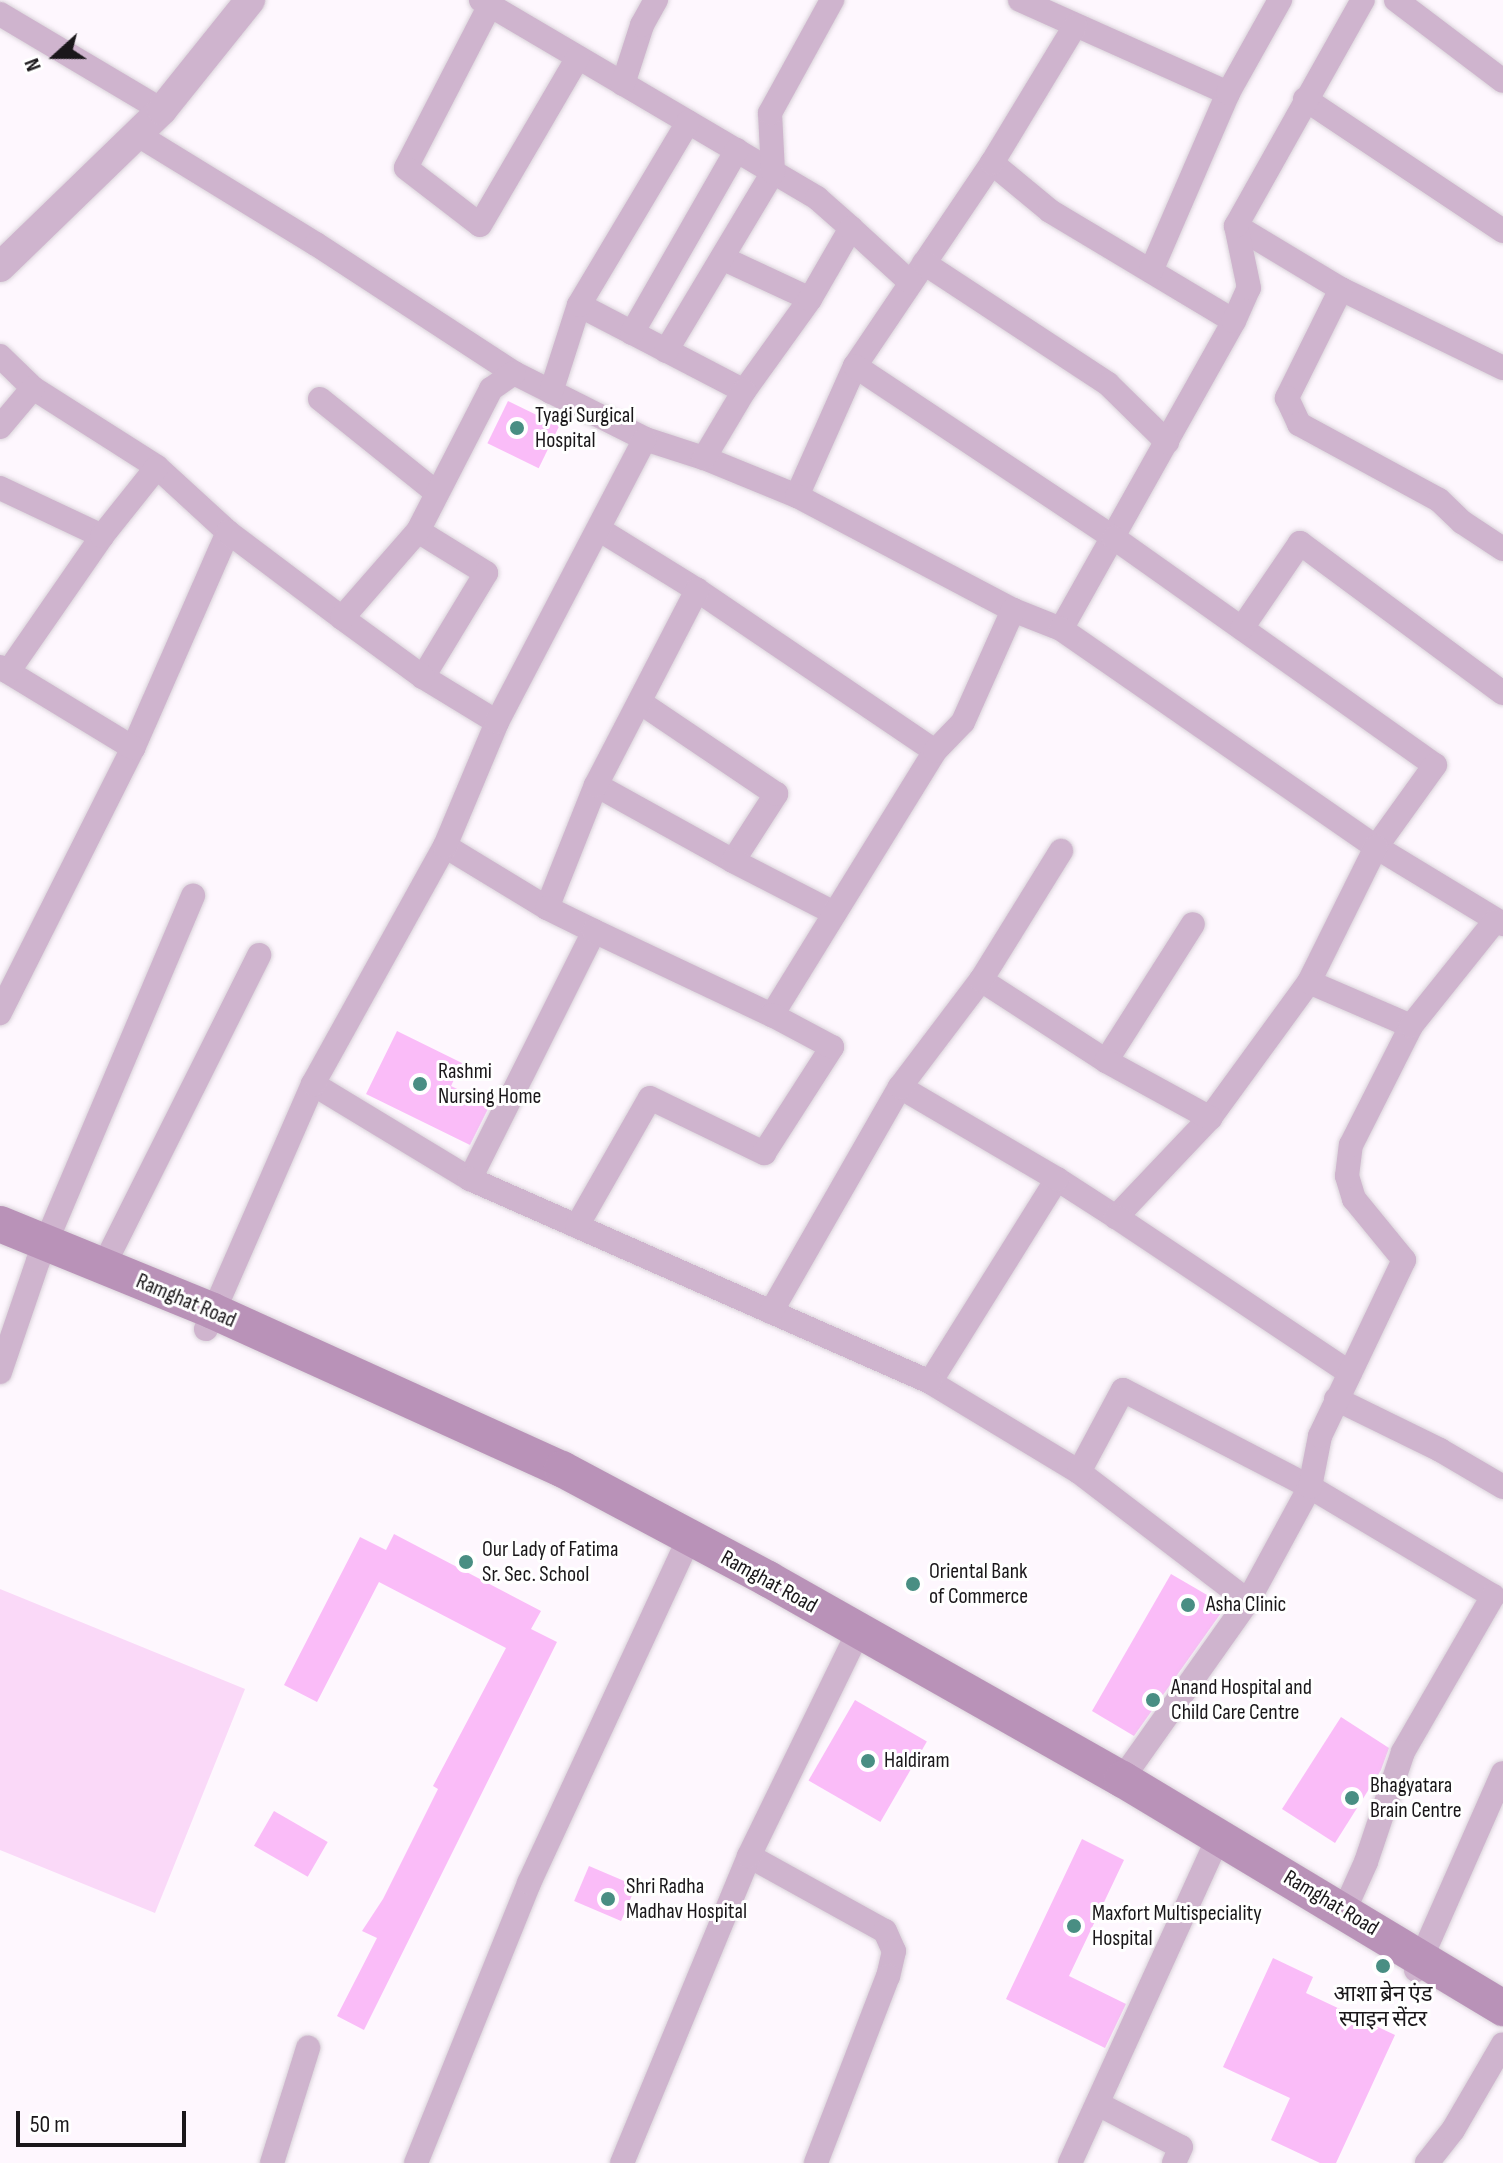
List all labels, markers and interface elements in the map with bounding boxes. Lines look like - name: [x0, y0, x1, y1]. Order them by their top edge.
- north arrow: [16, 16, 96, 96]
- text: N: [18, 54, 48, 75]
- place label: Tyagi Surgical Hospital: [535, 402, 634, 454]
- marker: Tyagi Surgical Hospital: [506, 417, 528, 439]
- place label: Rashmi Nursing Home: [438, 1058, 541, 1110]
- marker: Rashmi Nursing Home: [409, 1073, 431, 1095]
- street label: Ramghat Road: [132, 1268, 240, 1334]
- place label: Our Lady of Fatima Sr. Sec. School: [482, 1536, 618, 1588]
- street label: Ramghat Road: [716, 1545, 822, 1619]
- marker: Our Lady of Fatima Sr. Sec. School: [457, 1553, 475, 1571]
- place label: Oriental Bank of Commerce: [929, 1558, 1028, 1610]
- marker: Oriental Bank of Commerce: [904, 1575, 922, 1593]
- place label: Asha Clinic: [1206, 1592, 1286, 1618]
- marker: Asha Clinic: [1177, 1594, 1199, 1616]
- place label: Anand Hospital and Child Care Centre: [1171, 1674, 1312, 1726]
- marker: Anand Hospital and Child Care Centre: [1142, 1689, 1164, 1711]
- place label: Haldiram: [884, 1748, 950, 1774]
- marker: Haldiram: [859, 1752, 877, 1770]
- place label: Bhagyatara Brain Centre: [1370, 1772, 1462, 1824]
- marker: Bhagyatara Brain Centre: [1341, 1787, 1363, 1809]
- street label: Ramghat Road: [1279, 1864, 1383, 1942]
- place label: Shri Radha Madhav Hospital: [626, 1873, 747, 1924]
- marker: Shri Radha Madhav Hospital: [597, 1888, 619, 1910]
- place label: Maxfort Multispeciality Hospital: [1092, 1900, 1262, 1952]
- marker: Maxfort Multispeciality Hospital: [1063, 1915, 1085, 1937]
- marker: आशा ब्रेन एंड स्पाइन सेंटर: [1372, 1955, 1394, 1977]
- place label: आशा ब्रेन एंड स्पाइन सेंटर: [1334, 1981, 1432, 2032]
- scale bar: [20, 2095, 190, 2145]
- text: 50 m: [30, 2110, 70, 2139]

